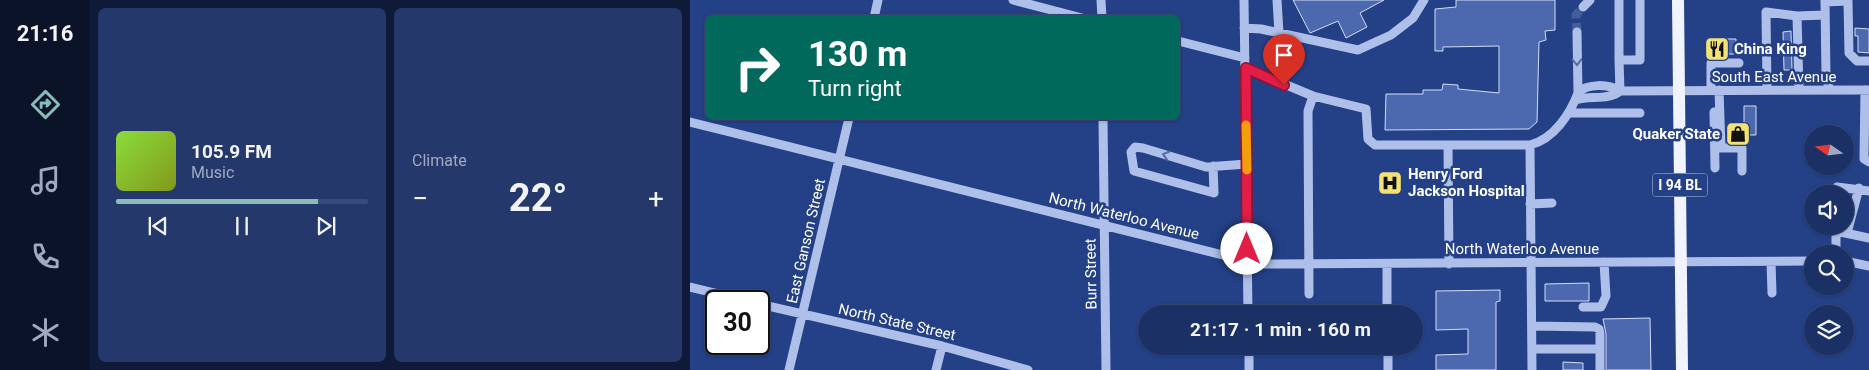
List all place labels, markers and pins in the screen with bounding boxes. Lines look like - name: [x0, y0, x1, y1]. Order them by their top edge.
- pin: [1263, 34, 1305, 85]
- restaurant icon: China King: [1704, 36, 1730, 62]
- place label: China King: [1734, 40, 1807, 58]
- shop icon: Quaker State: [1725, 121, 1751, 147]
- place label: Quaker State: [1633, 125, 1720, 143]
- place label: Henry Ford Jackson Hospital: [1408, 165, 1525, 200]
- hospital icon: Henry Ford Jackson Hospital: [1377, 170, 1403, 196]

